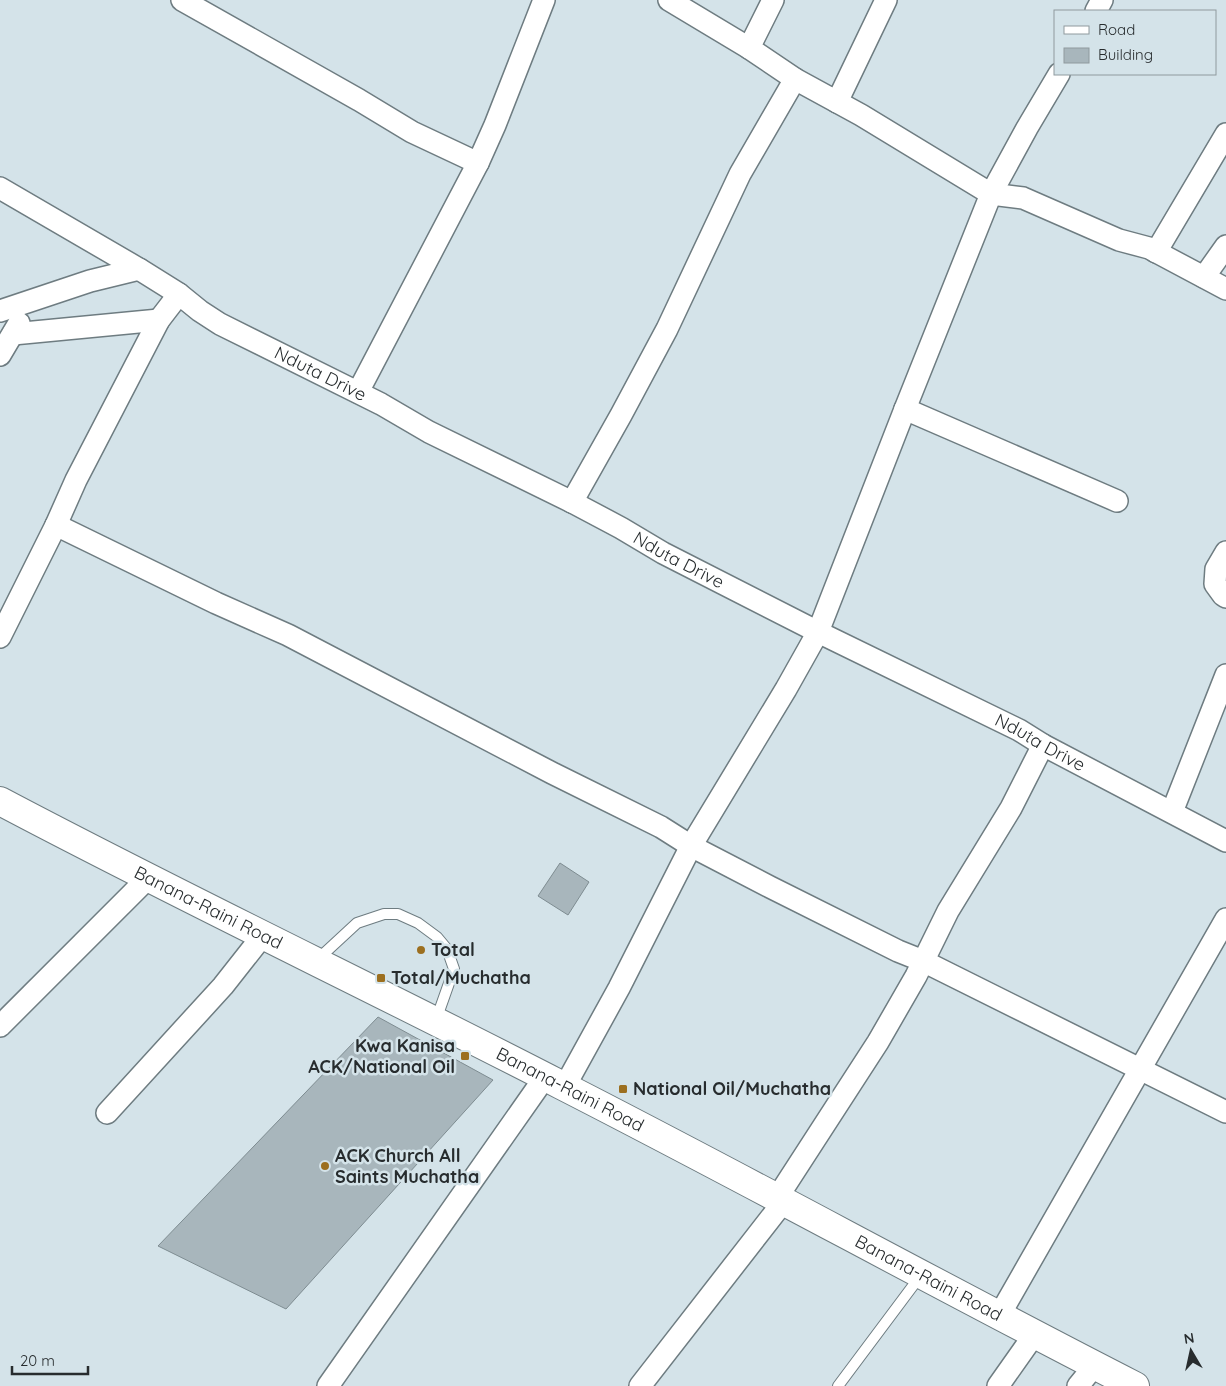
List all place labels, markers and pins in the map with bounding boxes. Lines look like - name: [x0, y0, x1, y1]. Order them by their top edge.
- place label: Total: [431, 938, 475, 961]
- marker: Total: [415, 944, 427, 956]
- place label: Total/Muchatha: [391, 966, 531, 989]
- marker: Total/Muchatha: [375, 972, 387, 984]
- place label: Kwa Kanisa ACK/National Oil: [308, 1034, 455, 1078]
- marker: Kwa Kanisa ACK/National Oil: [459, 1050, 471, 1062]
- place label: National Oil/Muchatha: [633, 1077, 831, 1100]
- marker: National Oil/Muchatha: [617, 1083, 629, 1095]
- place label: ACK Church All Saints Muchatha: [335, 1144, 479, 1188]
- marker: ACK Church All Saints Muchatha: [319, 1160, 331, 1172]

